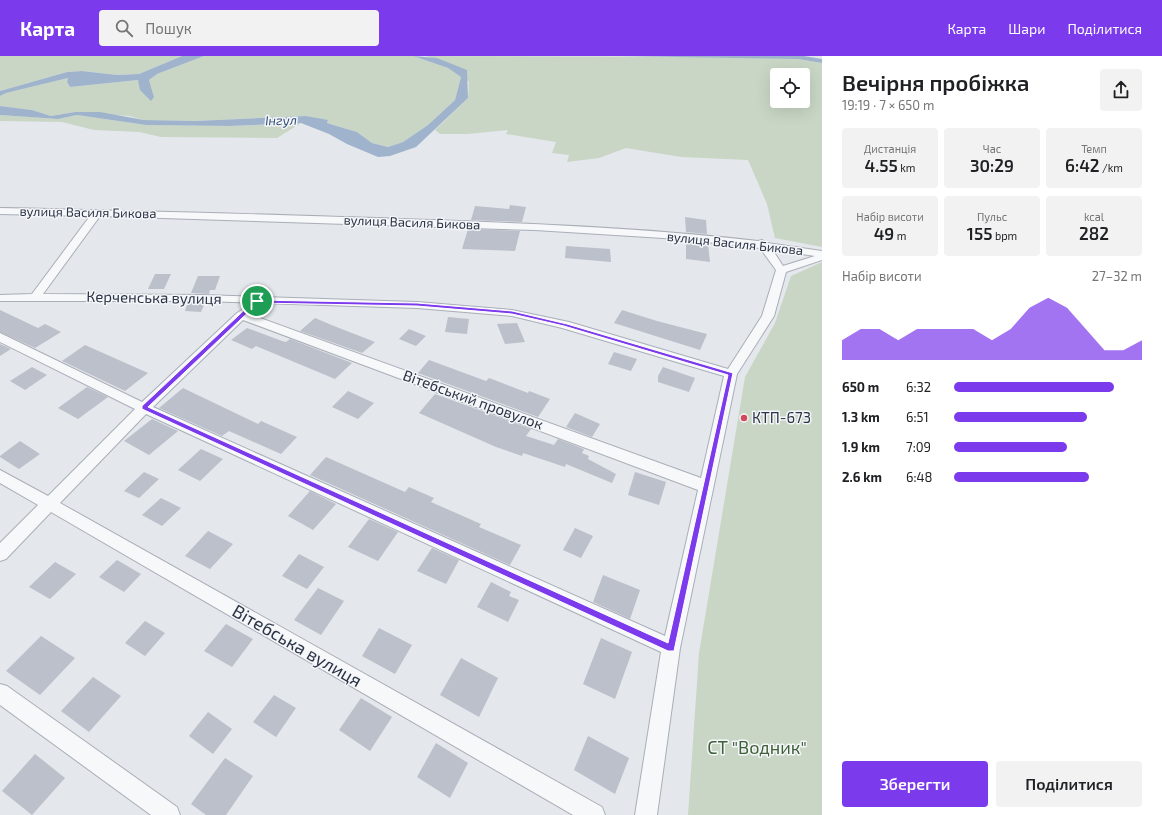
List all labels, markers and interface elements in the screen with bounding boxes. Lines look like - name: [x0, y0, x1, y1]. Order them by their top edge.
- search box: [99, 10, 379, 46]
- text: Карта: [20, 17, 75, 40]
- icon: search: [113, 17, 135, 39]
- text: Пошук: [145, 19, 192, 37]
- text: Карта: [947, 20, 986, 37]
- text: Шари: [1008, 20, 1045, 37]
- text: Поділитися: [1067, 20, 1142, 37]
- map controls: [770, 68, 810, 108]
- button: locate: [770, 68, 810, 108]
- text: Вечірня пробіжка: [842, 69, 1029, 95]
- button: share: [1100, 69, 1142, 111]
- text: 19:19 · 7 × 650 m: [842, 97, 934, 113]
- water label: Інгул: [265, 112, 297, 128]
- text: Дистанція: [864, 142, 916, 155]
- text: Час: [983, 142, 1001, 155]
- text: Темп: [1081, 142, 1107, 155]
- text: 4.55: [865, 155, 898, 175]
- text: 30:29: [970, 155, 1014, 175]
- text: 6:42: [1065, 155, 1100, 175]
- text: km: [898, 161, 915, 174]
- text: /km: [1100, 161, 1123, 174]
- street label: вулиця Василя Бикова: [19, 203, 157, 221]
- text: Набір висоти: [856, 210, 924, 223]
- text: Пульс: [977, 210, 1007, 223]
- text: kcal: [1084, 210, 1104, 223]
- street label: вулиця Василя Бикова: [343, 212, 481, 232]
- text: 49: [874, 223, 894, 243]
- text: 155: [967, 223, 992, 243]
- text: 282: [1079, 223, 1109, 243]
- street label: вулиця Василя Бикова: [666, 228, 804, 258]
- text: m: [894, 229, 906, 242]
- text: bpm: [992, 229, 1017, 242]
- text: Набір висоти: [842, 268, 922, 284]
- text: 27–32 m: [1092, 268, 1142, 284]
- pin: [240, 284, 274, 318]
- street label: Керченська вулиця: [86, 287, 222, 308]
- icon: arrive: [246, 290, 268, 312]
- street label: Вітебський провулок: [400, 365, 546, 434]
- text: 650 m: [842, 379, 879, 395]
- text: 6:32: [906, 379, 931, 395]
- place label: КТП-673: [752, 408, 811, 426]
- text: 1.3 km: [842, 409, 880, 425]
- text: 6:51: [906, 409, 929, 425]
- marker: КТП-673: [739, 413, 749, 423]
- text: 1.9 km: [842, 439, 880, 455]
- text: 7:09: [906, 439, 931, 455]
- text: 2.6 km: [842, 469, 882, 485]
- text: 6:48: [906, 469, 932, 485]
- street label: Вітебська вулиця: [229, 599, 366, 691]
- park label: СТ "Водник": [707, 736, 807, 758]
- button: Зберегти: [842, 761, 988, 807]
- button: Поділитися: [996, 761, 1142, 807]

